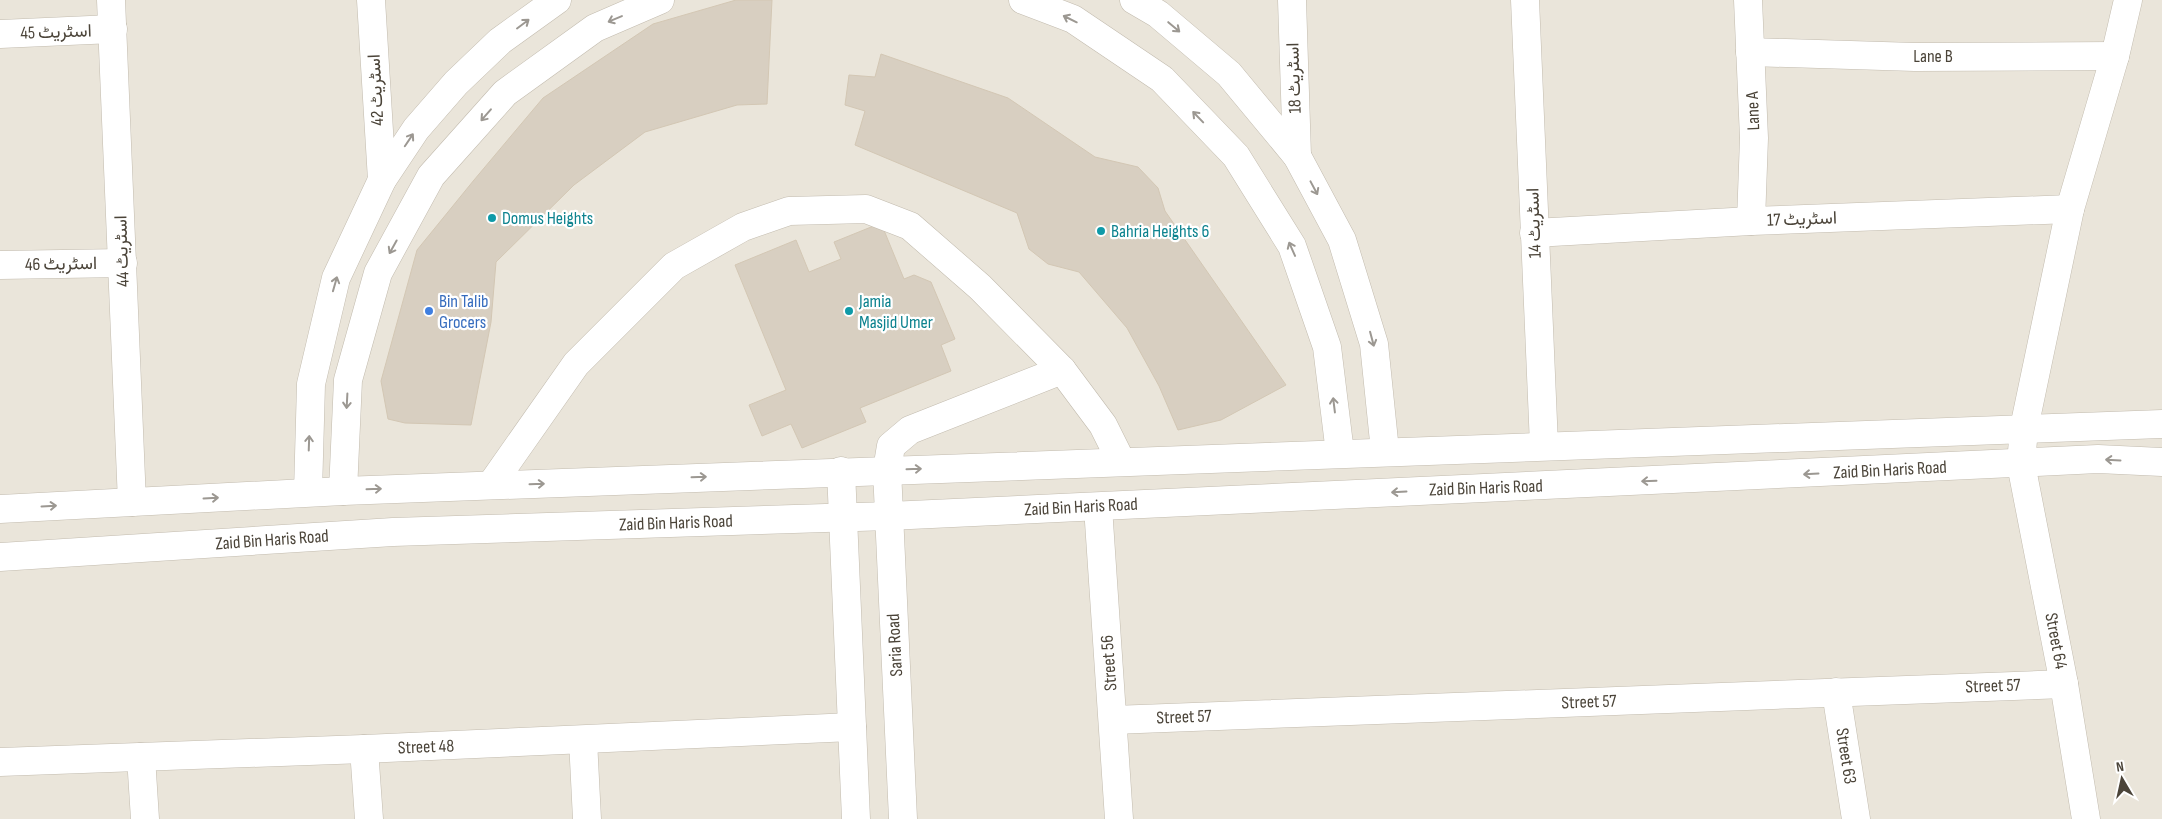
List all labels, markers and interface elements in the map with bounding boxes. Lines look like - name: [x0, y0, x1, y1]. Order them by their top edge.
- one-way arrow: [1063, 14, 1078, 23]
- one-way arrow: [608, 15, 623, 24]
- one-way arrow: [516, 19, 529, 30]
- street label: اسٹریٹ 45: [20, 20, 92, 44]
- one-way arrow: [1167, 22, 1180, 33]
- street label: اسٹریٹ 18: [1282, 42, 1306, 114]
- street label: Lane B: [1913, 46, 1953, 67]
- street label: اسٹریٹ 42: [364, 54, 388, 126]
- street label: Lane A: [1742, 91, 1764, 131]
- one-way arrow: [480, 108, 491, 121]
- one-way arrow: [1192, 111, 1204, 123]
- one-way arrow: [404, 133, 414, 147]
- one-way arrow: [1310, 180, 1319, 195]
- street label: اسٹریٹ 14: [1522, 187, 1546, 259]
- street label: اسٹریٹ 17: [1767, 207, 1837, 231]
- place label: Domus Heights: [502, 208, 593, 229]
- marker: Domus Heights: [486, 212, 498, 224]
- street label: اسٹریٹ 44: [110, 215, 134, 287]
- place label: Bahria Heights 6: [1111, 221, 1209, 242]
- marker: Bahria Heights 6: [1095, 225, 1107, 237]
- one-way arrow: [388, 239, 398, 254]
- one-way arrow: [1287, 242, 1297, 257]
- street label: اسٹریٹ 46: [25, 253, 97, 275]
- one-way arrow: [331, 276, 341, 292]
- place label: Bin Talib Grocers: [439, 291, 489, 333]
- place label: Jamia Masjid Umer: [858, 291, 933, 333]
- marker: Bin Talib Grocers: [423, 305, 435, 317]
- marker: Jamia Masjid Umer: [843, 305, 855, 317]
- one-way arrow: [1368, 331, 1378, 347]
- one-way arrow: [343, 393, 352, 409]
- one-way arrow: [1329, 397, 1339, 413]
- one-way arrow: [305, 435, 314, 451]
- one-way arrow: [2106, 455, 2122, 464]
- street label: Zaid Bin Haris Road: [1833, 457, 1947, 483]
- one-way arrow: [906, 464, 922, 474]
- one-way arrow: [1803, 469, 1819, 478]
- one-way arrow: [691, 473, 707, 482]
- street label: Zaid Bin Haris Road: [1429, 476, 1543, 500]
- one-way arrow: [1641, 476, 1658, 486]
- one-way arrow: [528, 479, 544, 488]
- one-way arrow: [366, 485, 382, 494]
- one-way arrow: [1391, 487, 1407, 496]
- one-way arrow: [203, 493, 219, 502]
- street label: Zaid Bin Haris Road: [1024, 494, 1138, 520]
- one-way arrow: [40, 502, 56, 511]
- street label: Zaid Bin Haris Road: [619, 511, 733, 535]
- street label: Zaid Bin Haris Road: [215, 526, 329, 554]
- street label: Street 64: [2040, 611, 2072, 671]
- street label: Saria Road: [883, 613, 907, 677]
- street label: Street 56: [1097, 634, 1121, 692]
- street label: Street 57: [1965, 675, 2022, 697]
- street label: Street 57: [1561, 691, 1618, 713]
- street label: Street 57: [1156, 706, 1213, 728]
- street label: Street 63: [1831, 727, 1861, 785]
- street label: Street 48: [397, 736, 455, 758]
- north arrow: [2097, 754, 2147, 804]
- text: N: [2115, 758, 2125, 776]

